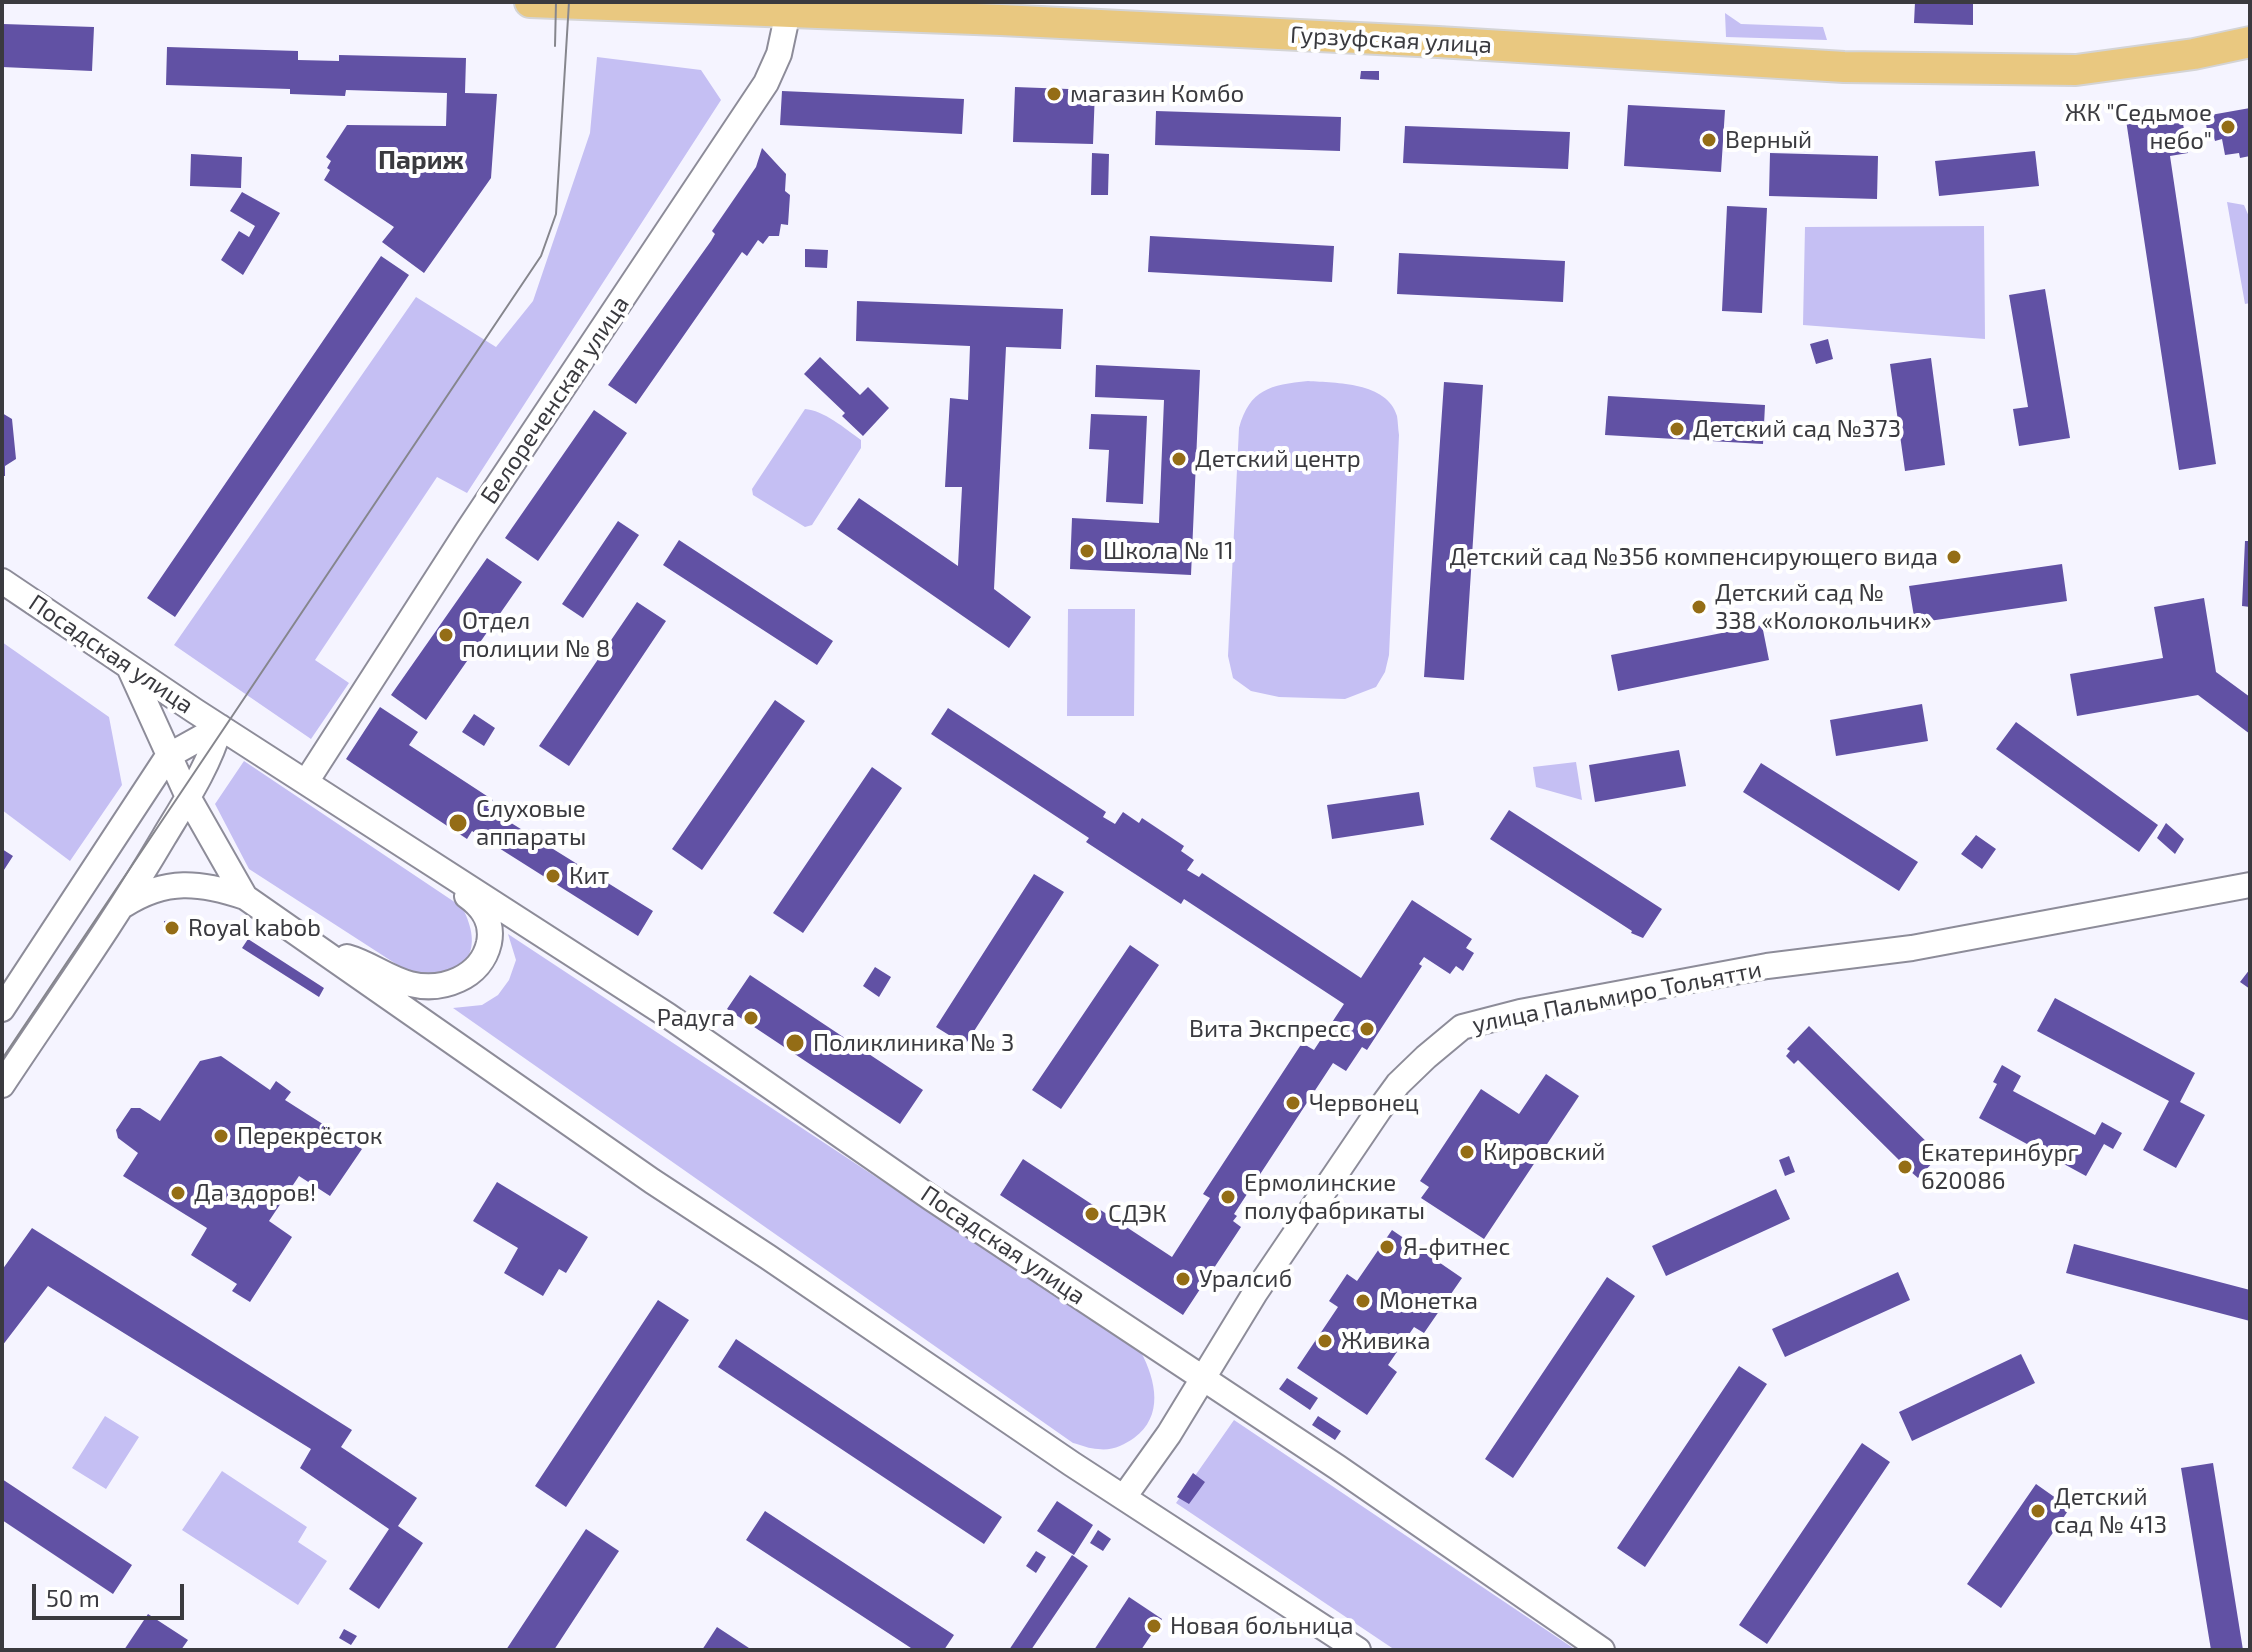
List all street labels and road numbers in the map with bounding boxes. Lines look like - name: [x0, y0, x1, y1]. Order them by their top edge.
- street label: Гурзуфская улица: [1289, 20, 1493, 60]
- street label: Белореченская улица: [475, 291, 635, 509]
- street label: Посадская улица: [23, 588, 199, 720]
- street label: улица Пальмиро Тольятти: [1470, 955, 1764, 1039]
- street label: Посадская улица: [915, 1179, 1091, 1311]

